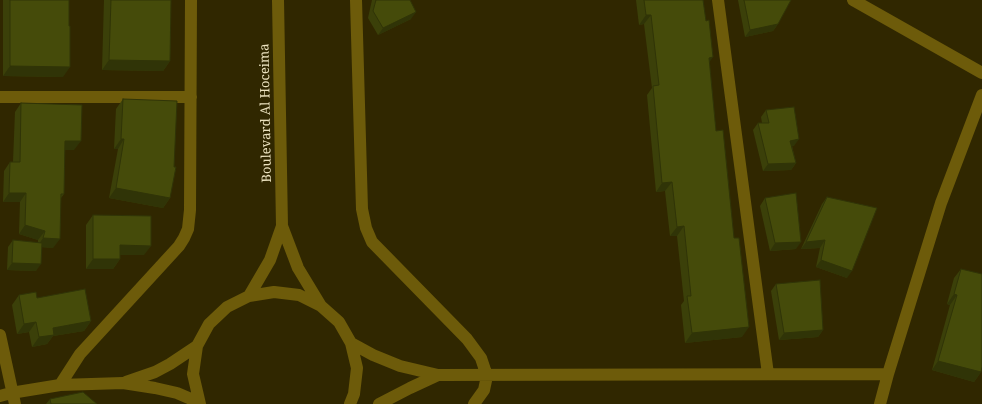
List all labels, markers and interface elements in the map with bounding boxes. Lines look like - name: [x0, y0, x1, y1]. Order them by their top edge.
- street label: Boulevard Al Hoceima: [257, 43, 275, 183]

